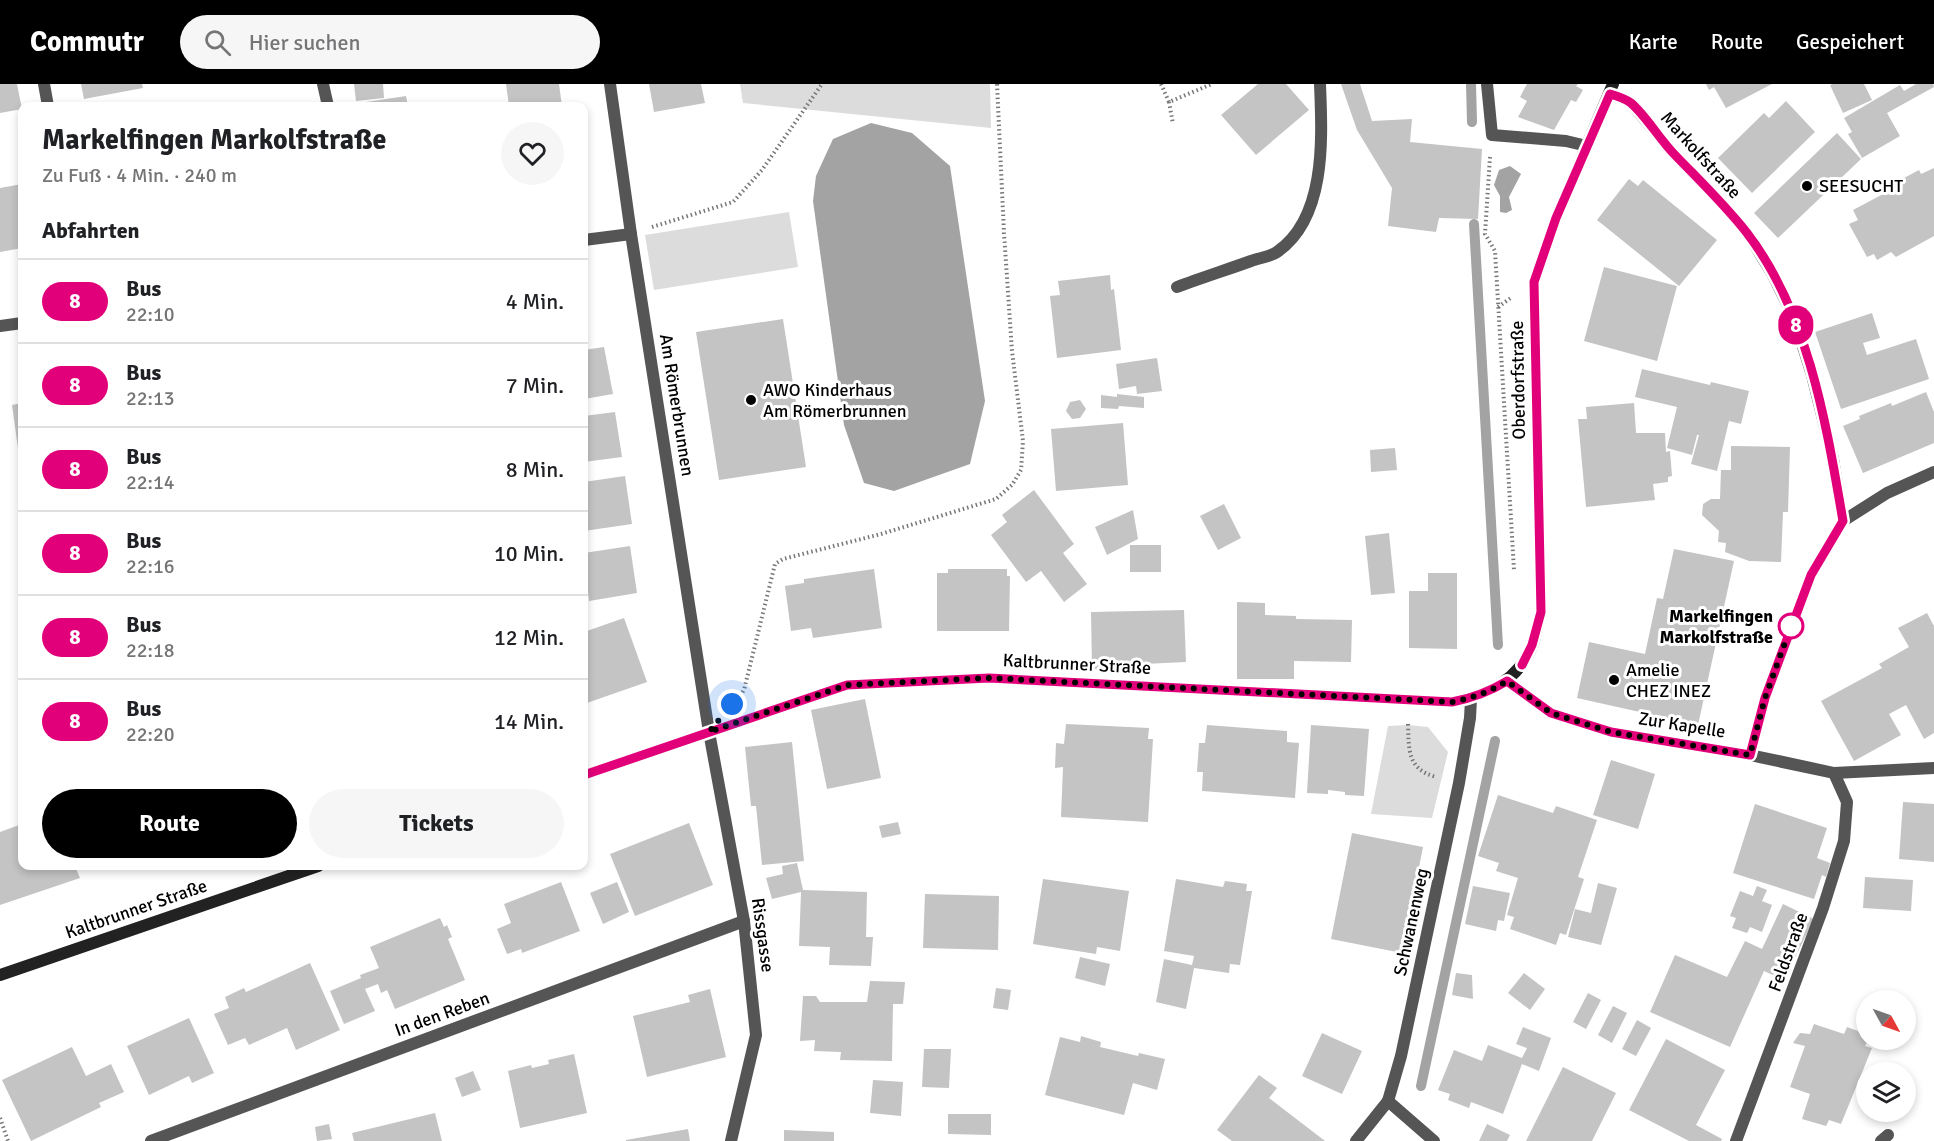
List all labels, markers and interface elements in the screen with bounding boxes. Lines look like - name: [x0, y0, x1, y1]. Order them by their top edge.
- search box: [180, 15, 600, 69]
- text: Commutr: [30, 25, 144, 59]
- icon: search: [201, 26, 234, 59]
- text: Hier suchen: [249, 29, 360, 56]
- text: Karte: [1629, 29, 1678, 55]
- text: Route: [1711, 29, 1763, 55]
- text: Gespeichert: [1796, 29, 1904, 55]
- street label: Markolfstraße: [1656, 107, 1746, 203]
- button: heart: [501, 122, 564, 185]
- text: Markelfingen Markolfstraße: [42, 123, 387, 157]
- text: Zu Fuß · 4 Min. · 240 m: [42, 163, 237, 188]
- place label: SEESUCHT: [1819, 175, 1903, 197]
- marker: SEESUCHT: [1800, 179, 1814, 193]
- text: Abfahrten: [42, 217, 140, 244]
- text: Bus: [126, 275, 161, 302]
- text: 8: [69, 288, 81, 314]
- text: 4 Min.: [506, 288, 564, 315]
- text: 22:10: [126, 302, 175, 327]
- line badge: 8: [1776, 306, 1816, 344]
- text: 8: [1790, 312, 1802, 338]
- street label: Oberdorfstraße: [1506, 320, 1530, 440]
- street label: Am Römerbrunnen: [655, 332, 699, 478]
- text: Bus: [126, 359, 161, 386]
- text: 8: [69, 372, 81, 398]
- text: 7 Min.: [506, 372, 564, 399]
- place label: AWO Kinderhaus Am Römerbrunnen: [763, 379, 907, 422]
- text: 22:13: [126, 386, 175, 411]
- marker: AWO Kinderhaus Am Römerbrunnen: [744, 393, 758, 407]
- text: Bus: [126, 443, 161, 470]
- text: 8: [69, 456, 81, 482]
- text: 8 Min.: [506, 456, 564, 483]
- text: 22:14: [126, 470, 175, 495]
- text: Bus: [126, 527, 161, 554]
- text: 8: [69, 540, 81, 566]
- text: 10 Min.: [494, 540, 564, 567]
- text: 22:16: [126, 554, 175, 579]
- place label: Markelfingen Markolfstraße: [1660, 605, 1773, 648]
- text: Bus: [126, 611, 161, 638]
- marker: Markelfingen Markolfstraße: [1778, 613, 1804, 639]
- text: 8: [69, 624, 81, 650]
- text: 12 Min.: [494, 624, 564, 651]
- text: 22:18: [126, 638, 175, 663]
- street label: Kaltbrunner Straße: [1002, 649, 1152, 679]
- place label: Amelie CHEZ INEZ: [1626, 659, 1711, 702]
- marker: Amelie CHEZ INEZ: [1607, 673, 1621, 687]
- your location: [717, 689, 747, 719]
- text: Bus: [126, 695, 161, 722]
- street label: Zur Kapelle: [1637, 707, 1727, 743]
- text: 8: [69, 708, 81, 734]
- text: 14 Min.: [494, 708, 564, 735]
- text: 22:20: [126, 722, 175, 747]
- button: Route: [42, 789, 297, 858]
- button: Tickets: [309, 789, 564, 858]
- street label: Schwanenweg: [1389, 866, 1433, 978]
- street label: Kaltbrunner Straße: [62, 874, 210, 944]
- street label: Rissgasse: [747, 896, 779, 974]
- street label: Feldstraße: [1764, 909, 1812, 995]
- street label: In den Reben: [392, 987, 492, 1041]
- north arrow: [1856, 990, 1916, 1050]
- map controls: [1856, 990, 1916, 1122]
- button: layers: [1856, 1062, 1916, 1122]

